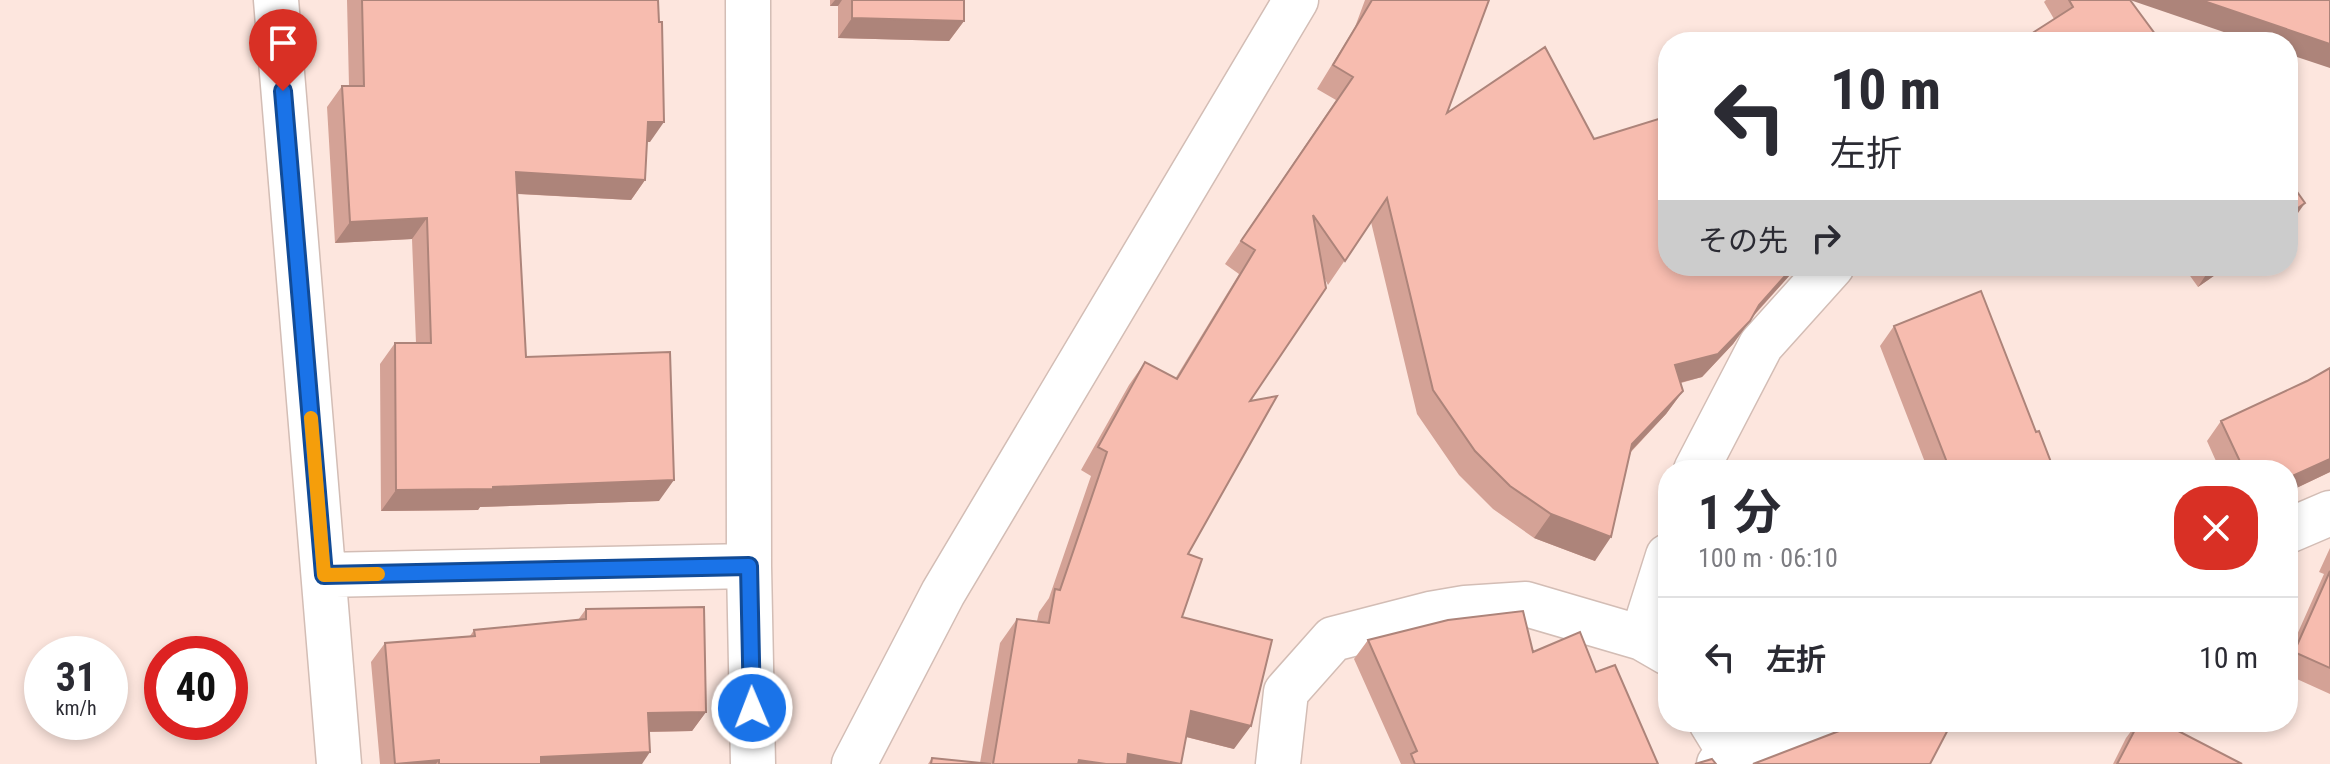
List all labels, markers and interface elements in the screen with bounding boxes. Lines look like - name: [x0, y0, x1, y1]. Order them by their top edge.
- pin: [249, 9, 317, 91]
- icon: arrive: [261, 21, 305, 65]
- text: 10 m: [1830, 57, 1941, 123]
- icon: left: [1698, 64, 1802, 168]
- text: 左折: [1830, 133, 1902, 175]
- icon: right: [1804, 216, 1848, 260]
- text: その先: [1698, 223, 1788, 258]
- text: 1 分: [1698, 484, 1781, 541]
- button: close: [2174, 486, 2258, 570]
- text: 100 m · 06:10: [1698, 543, 1838, 573]
- icon: left: [1698, 635, 1742, 679]
- speed limit sign: 40: [144, 636, 248, 740]
- text: 10 m: [2199, 640, 2258, 675]
- text: 左折: [1766, 642, 1826, 677]
- text: 31: [56, 654, 96, 701]
- position arrow: [710, 666, 794, 750]
- text: km/h: [55, 696, 97, 720]

